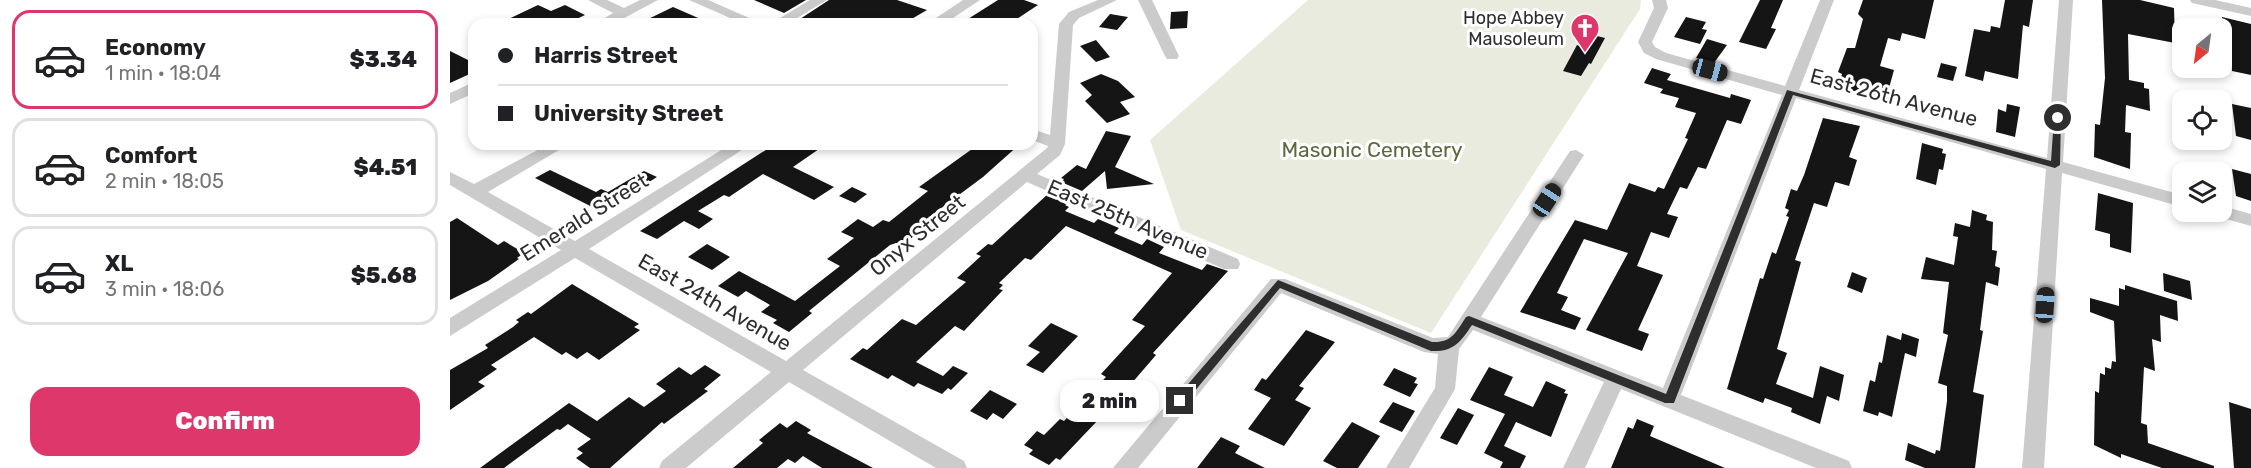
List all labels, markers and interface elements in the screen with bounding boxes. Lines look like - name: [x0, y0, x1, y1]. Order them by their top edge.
- place label: Hope Abbey Mausoleum: [1463, 7, 1564, 50]
- church icon: Hope Abbey Mausoleum: [1569, 12, 1601, 54]
- north arrow: [2172, 18, 2232, 78]
- map controls: [2172, 18, 2232, 222]
- icon: car: [33, 33, 87, 87]
- text: Economy: [105, 34, 206, 61]
- text: Harris Street: [534, 42, 678, 69]
- text: $3.34: [350, 46, 417, 73]
- car: [1690, 57, 1730, 83]
- text: 1 min · 18:04: [105, 61, 221, 85]
- street label: East 26th Avenue: [1807, 63, 1981, 131]
- button: locate: [2172, 90, 2232, 150]
- text: University Street: [534, 100, 723, 127]
- route start: [2044, 104, 2071, 131]
- park label: Masonic Cemetery: [1281, 137, 1463, 162]
- icon: car: [33, 141, 87, 195]
- text: Comfort: [105, 142, 197, 169]
- text: $4.51: [354, 154, 417, 181]
- button: layers: [2172, 162, 2232, 222]
- street label: Emerald Street: [515, 168, 653, 266]
- text: 2 min · 18:05: [105, 169, 224, 193]
- street label: East 25th Avenue: [1044, 174, 1212, 264]
- car: [1530, 180, 1564, 220]
- street label: Onyx Street: [864, 189, 970, 281]
- street label: East 24th Avenue: [634, 248, 796, 356]
- icon: car: [33, 249, 87, 303]
- text: XL: [105, 250, 133, 277]
- text: $5.68: [351, 262, 417, 289]
- text: 3 min · 18:06: [105, 277, 224, 301]
- car: [2035, 286, 2055, 324]
- callout: 2 min: [1060, 380, 1159, 422]
- button: Confirm: [30, 387, 420, 456]
- route end: [1166, 387, 1193, 414]
- text: 2 min: [1082, 389, 1137, 413]

